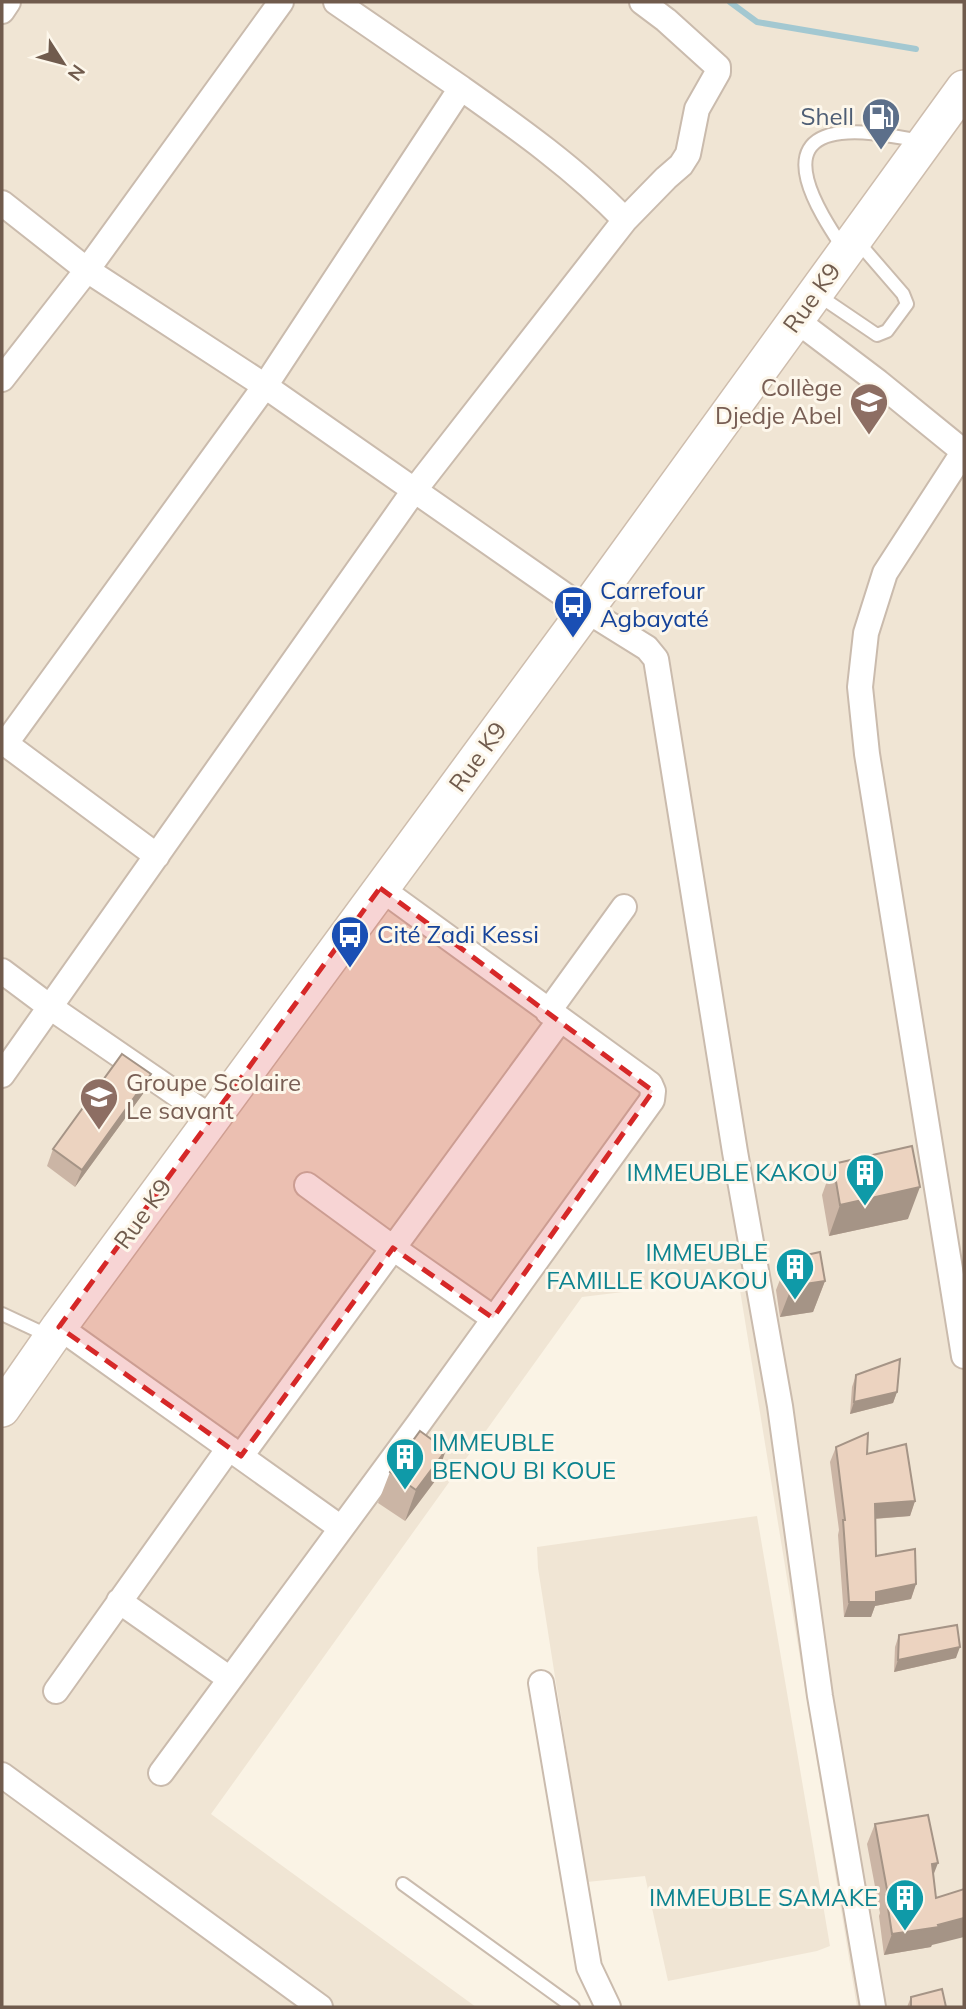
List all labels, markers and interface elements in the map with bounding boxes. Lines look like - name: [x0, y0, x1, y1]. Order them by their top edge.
- north arrow: [28, 28, 98, 98]
- text: N: [63, 60, 91, 86]
- fuel station icon: Shell: [860, 96, 902, 151]
- place label: Shell: [801, 101, 854, 131]
- street label: Rue K9: [776, 256, 847, 338]
- place label: Collège Djedje Abel: [715, 372, 842, 430]
- school or university icon: Collège Djedje Abel: [848, 381, 890, 436]
- place label: Carrefour Agbayaté: [600, 575, 709, 633]
- bus stop icon: Carrefour Agbayaté: [552, 584, 594, 639]
- street label: Rue K9: [442, 715, 513, 797]
- bus stop icon: Cité Zadi Kessi: [329, 914, 371, 969]
- place label: Cité Zadi Kessi: [377, 919, 539, 949]
- place label: Groupe Scolaire Le savant: [126, 1067, 301, 1125]
- school or university icon: Groupe Scolaire Le savant: [78, 1076, 120, 1131]
- building icon: IMMEUBLE KAKOU: [844, 1152, 886, 1207]
- place label: IMMEUBLE KAKOU: [626, 1157, 838, 1187]
- street label: Rue K9: [107, 1172, 178, 1254]
- place label: IMMEUBLE FAMILLE KOUAKOU: [546, 1237, 768, 1295]
- building icon: IMMEUBLE FAMILLE KOUAKOU: [774, 1246, 816, 1301]
- place label: IMMEUBLE BENOU BI KOUE: [432, 1427, 616, 1485]
- building icon: IMMEUBLE BENOU BI KOUE: [384, 1436, 426, 1491]
- building icon: IMMEUBLE SAMAKE: [884, 1877, 926, 1932]
- place label: IMMEUBLE SAMAKE: [649, 1882, 878, 1912]

